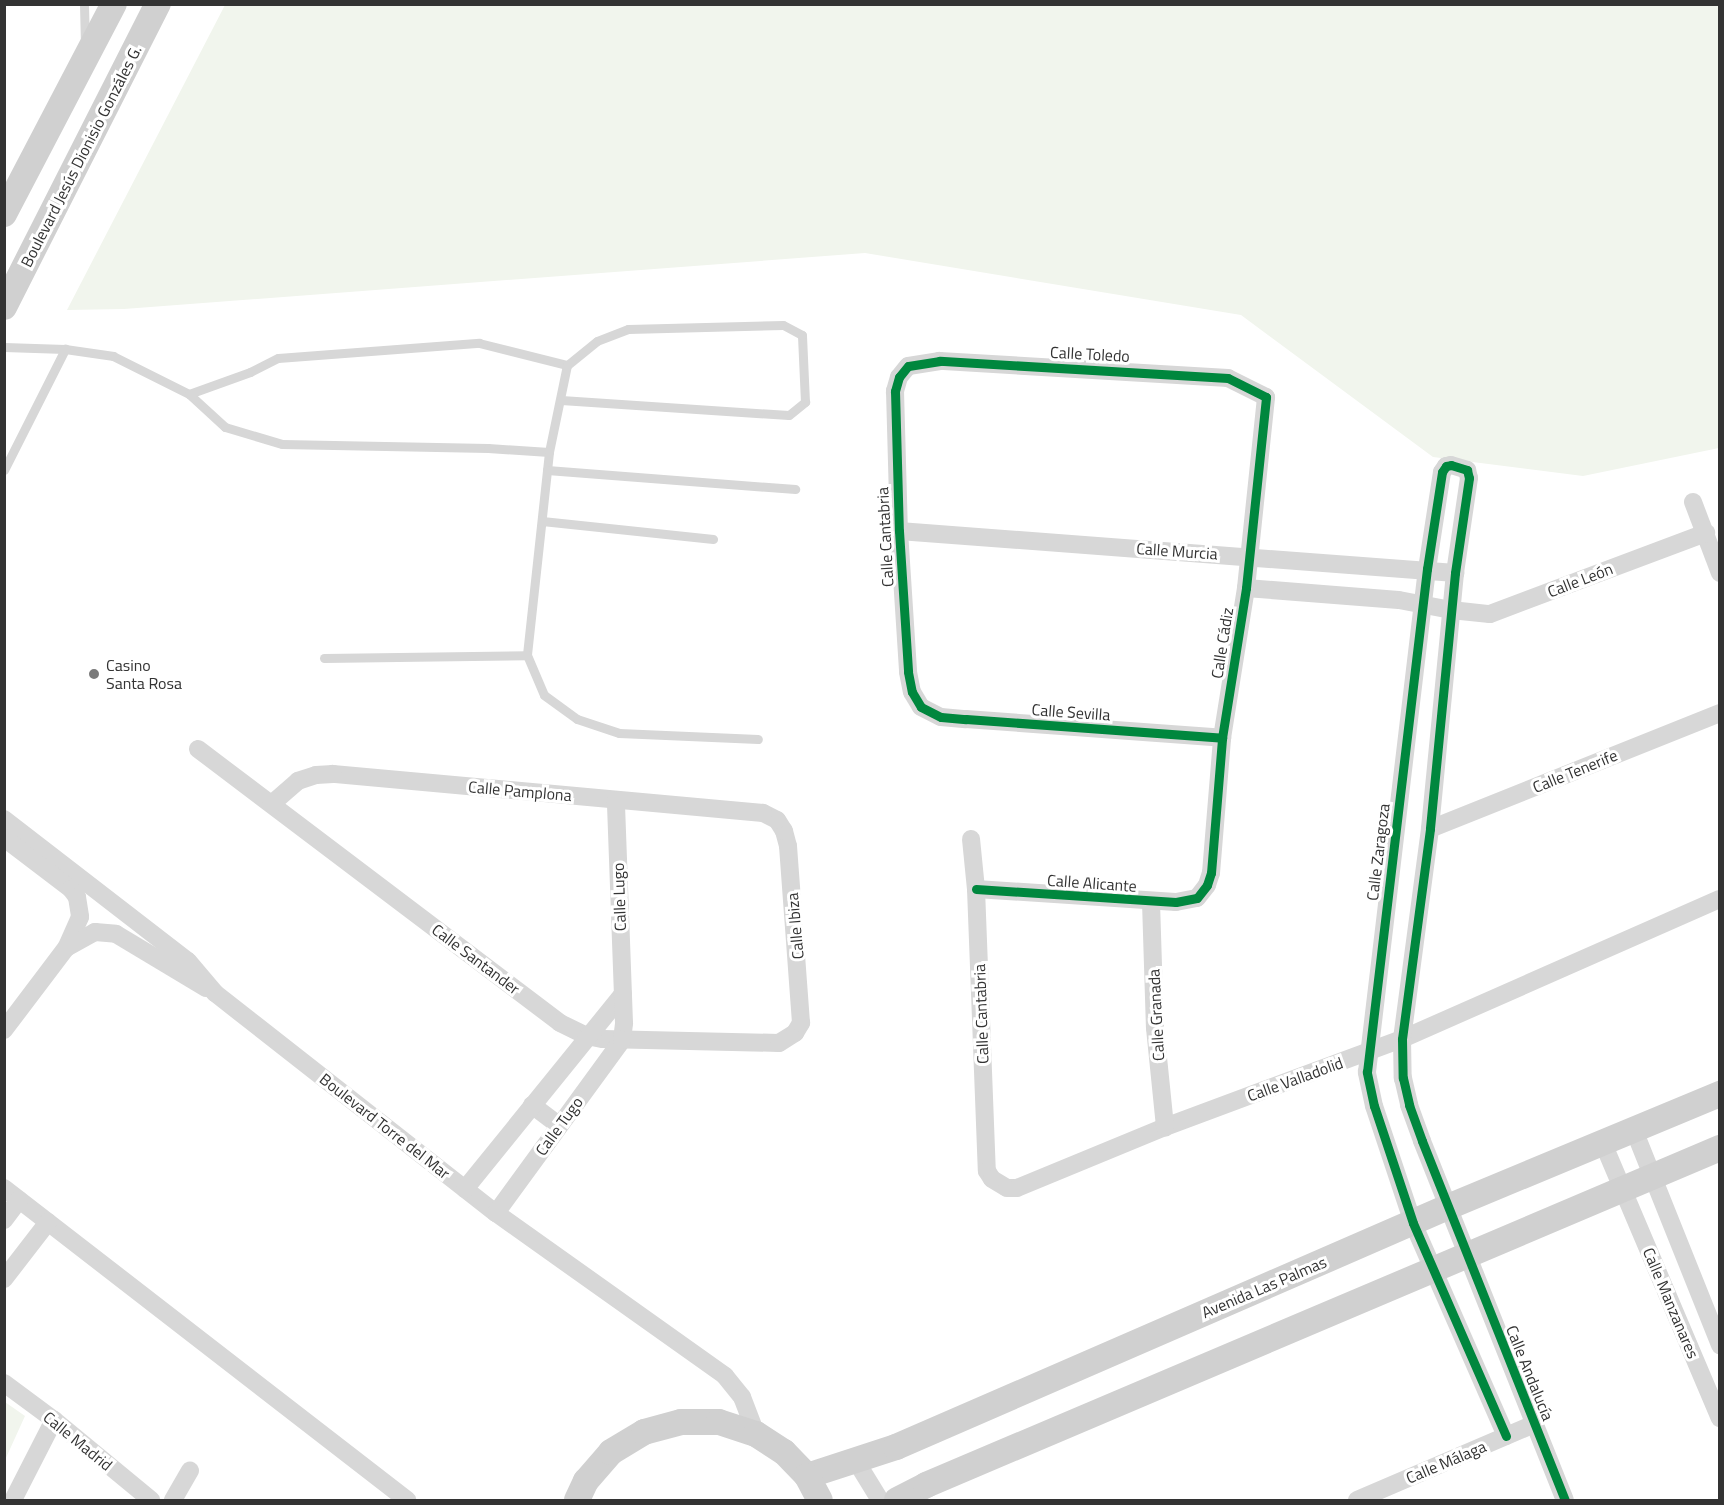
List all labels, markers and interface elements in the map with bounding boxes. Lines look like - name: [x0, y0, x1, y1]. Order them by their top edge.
- street label: Boulevard Jesús Dionisio Gonzáles G.: [17, 42, 145, 270]
- street label: Calle Toledo: [1050, 342, 1130, 366]
- street label: Calle Cantabria: [873, 487, 897, 587]
- street label: Calle Murcia: [1136, 539, 1218, 563]
- street label: Calle León: [1545, 559, 1615, 601]
- street label: Calle Cádiz: [1207, 606, 1237, 680]
- place label: Casino Santa Rosa: [106, 655, 182, 693]
- marker: Casino Santa Rosa: [87, 667, 101, 681]
- street label: Calle Sevilla: [1031, 700, 1111, 724]
- street label: Calle Tenerife: [1530, 745, 1620, 797]
- street label: Calle Pamplona: [468, 777, 572, 805]
- street label: Calle Zaragoza: [1363, 802, 1393, 902]
- street label: Calle Lugo: [608, 862, 630, 932]
- street label: Calle Alicante: [1047, 870, 1137, 896]
- street label: Calle Ibiza: [783, 892, 807, 960]
- street label: Calle Santander: [428, 920, 524, 998]
- street label: Calle Cantabria: [970, 964, 992, 1064]
- street label: Calle Granada: [1144, 968, 1168, 1062]
- street label: Calle Valladolid: [1244, 1053, 1346, 1105]
- street label: Boulevard Torre del Mar: [316, 1069, 454, 1183]
- street label: Calle Tugo: [531, 1093, 587, 1159]
- street label: Calle Manzanares: [1639, 1245, 1703, 1361]
- street label: Avenida Las Palmas: [1199, 1252, 1329, 1322]
- street label: Calle Andalucía: [1502, 1323, 1558, 1423]
- street label: Calle Madrid: [40, 1407, 116, 1475]
- street label: Calle Málaga: [1403, 1437, 1489, 1487]

